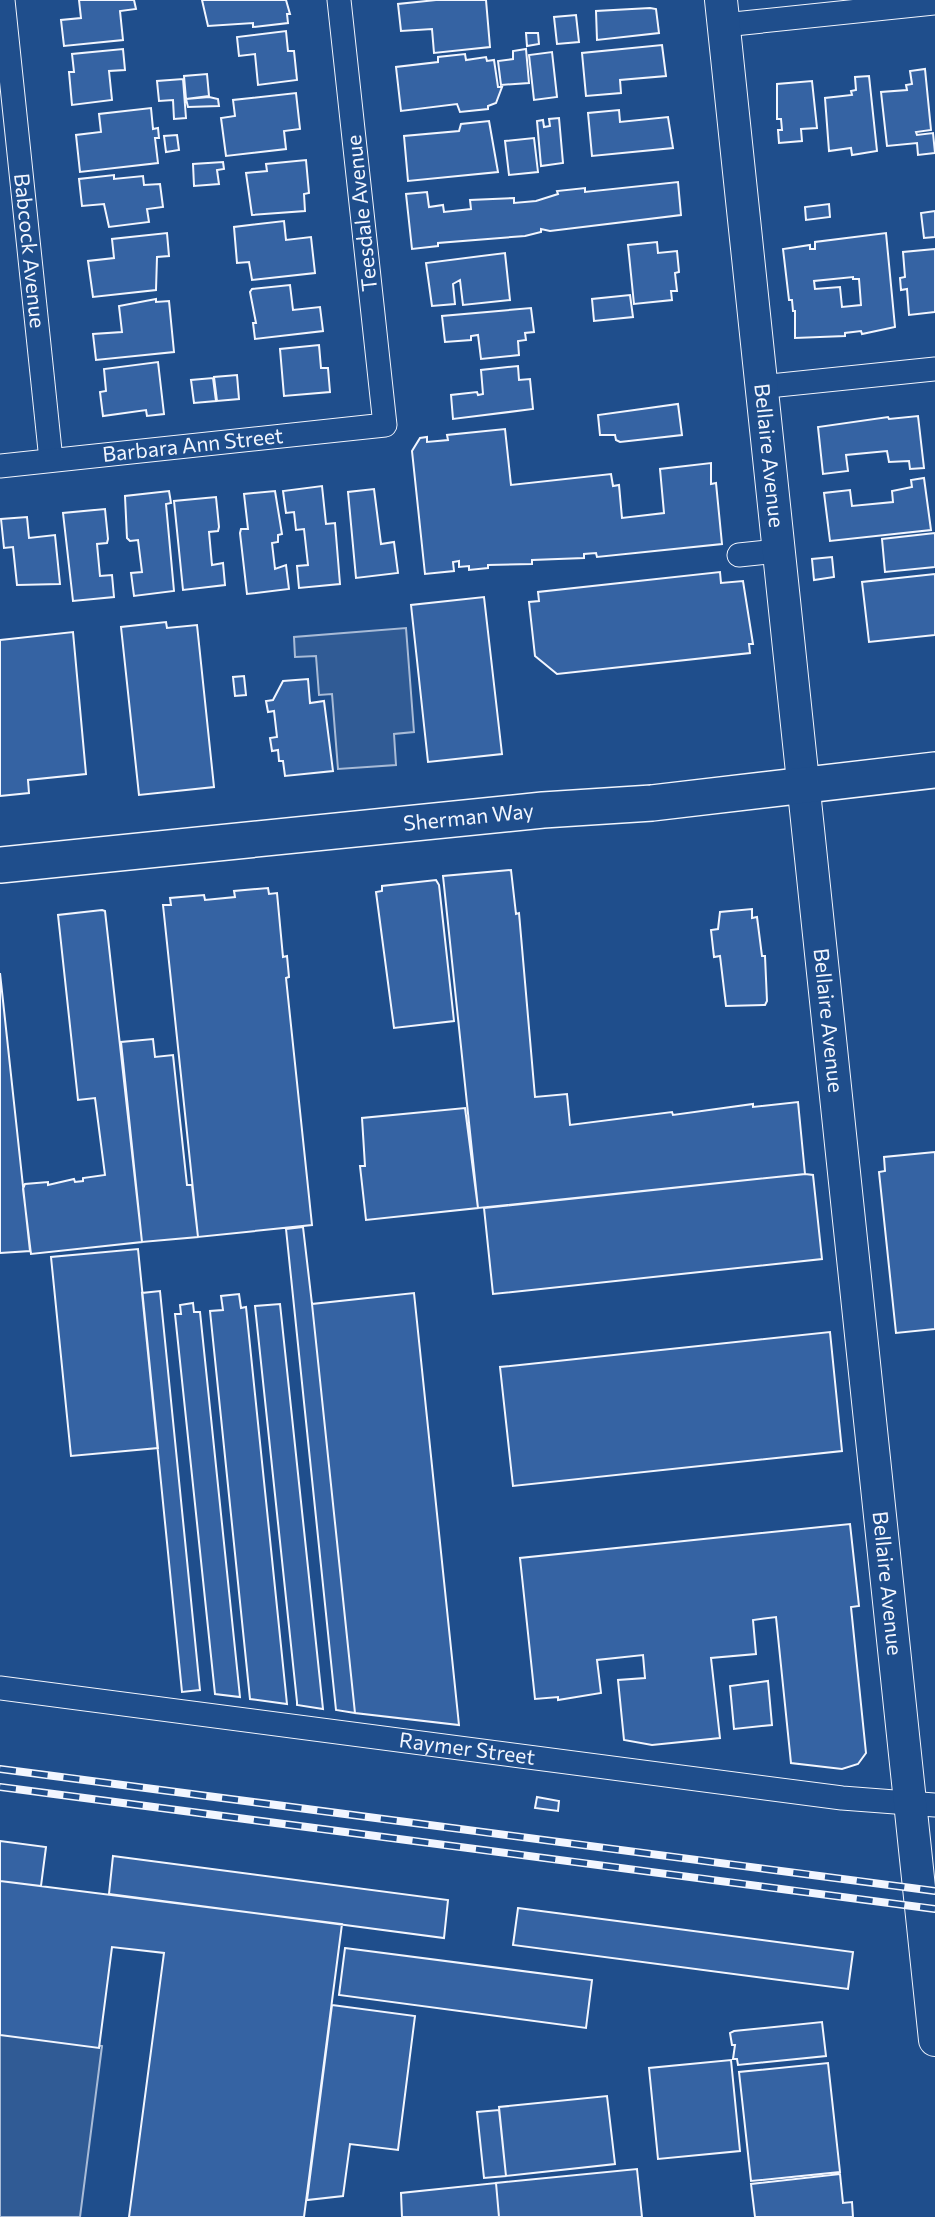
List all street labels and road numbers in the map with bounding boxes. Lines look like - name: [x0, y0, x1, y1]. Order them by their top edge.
- street label: Teesdale Avenue: [340, 134, 381, 293]
- street label: Babcock Avenue: [10, 172, 51, 329]
- street label: Bellaire Avenue: [750, 382, 790, 529]
- street label: Barbara Ann Street: [101, 422, 284, 466]
- street label: Sherman Way: [402, 797, 535, 835]
- street label: Bellaire Avenue: [810, 947, 850, 1094]
- street label: Bellaire Avenue: [869, 1510, 909, 1657]
- street label: Raymer Street: [398, 1726, 537, 1769]

